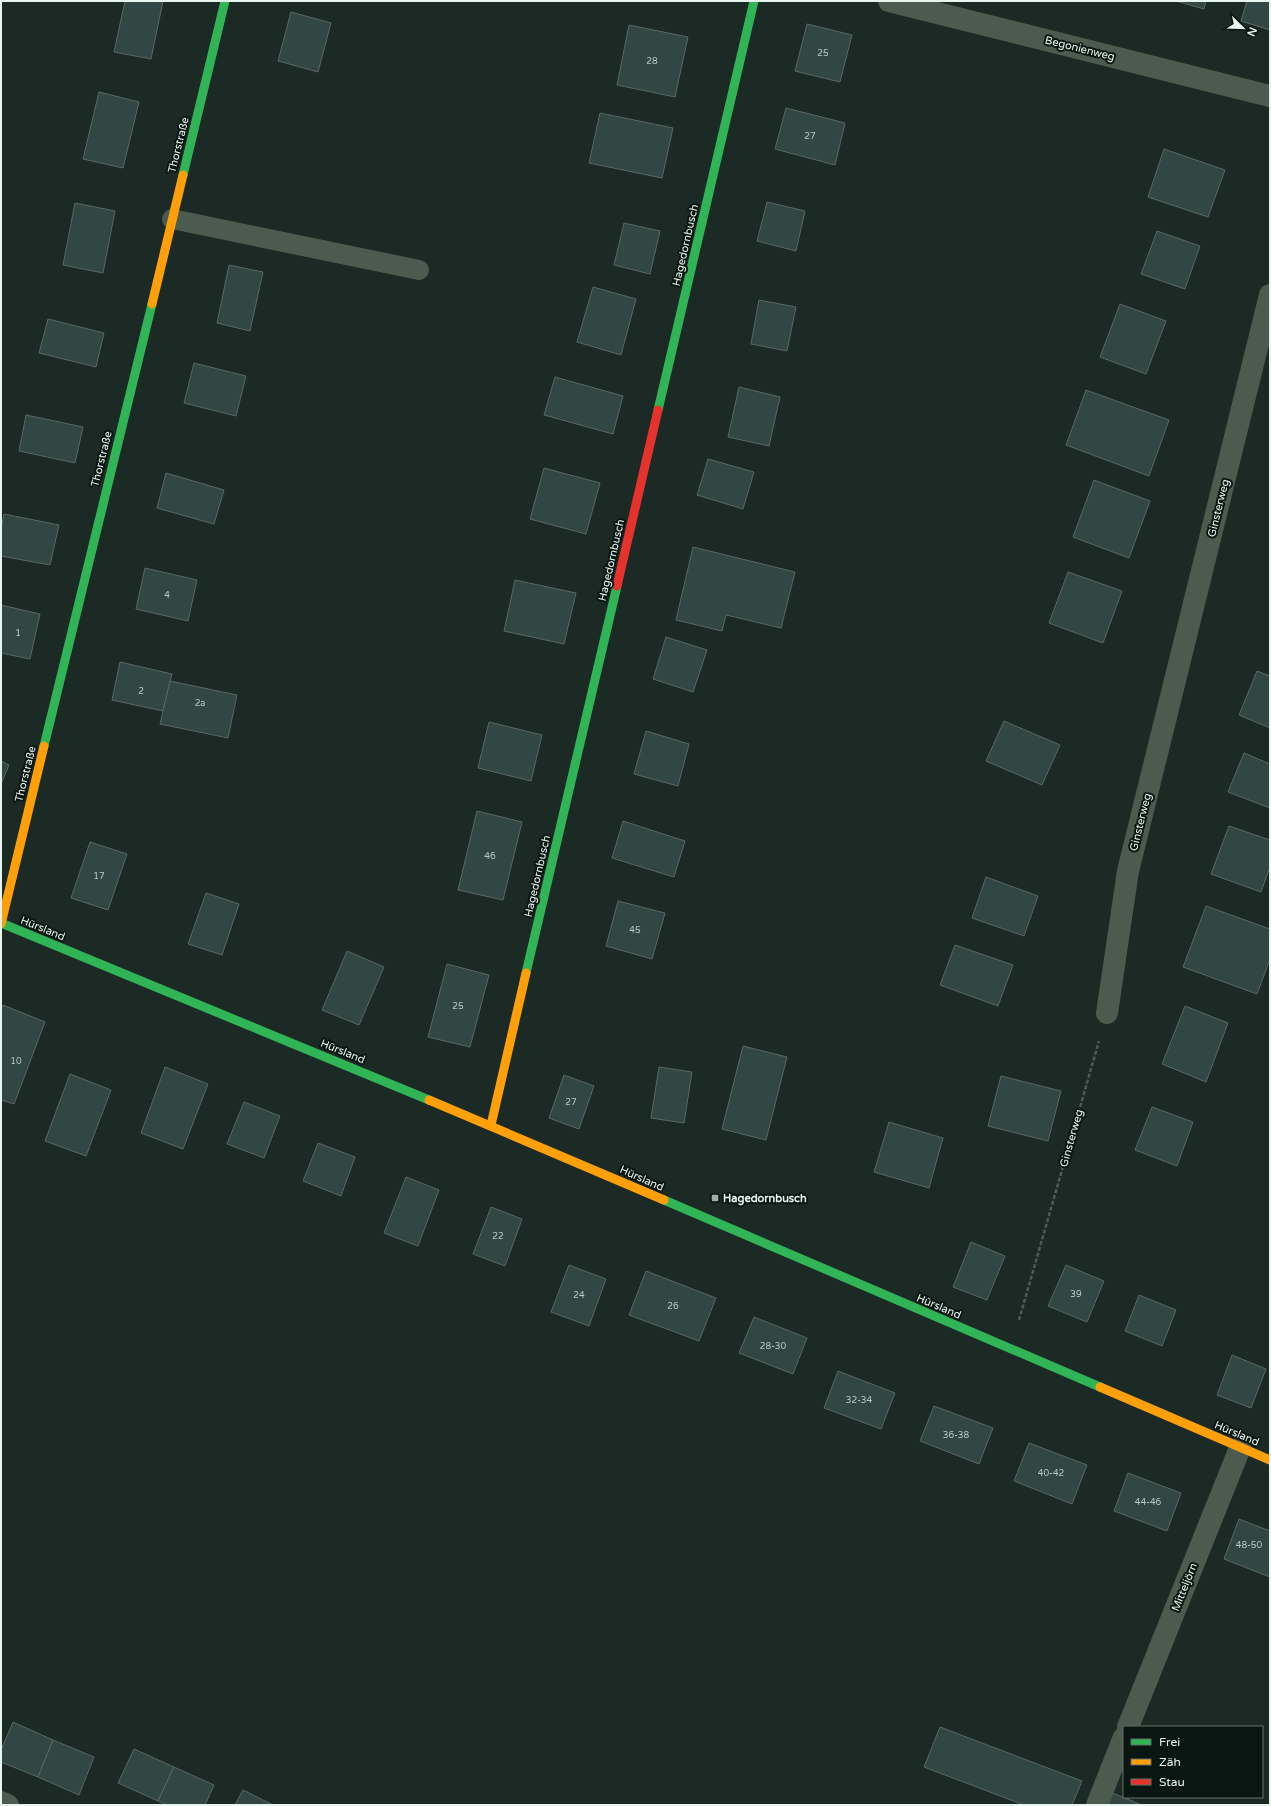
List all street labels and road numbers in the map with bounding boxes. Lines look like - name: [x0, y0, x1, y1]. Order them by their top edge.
- street label: Begonienweg: [1044, 34, 1116, 63]
- street label: Thorstraße: [165, 116, 192, 174]
- street label: Hagedornbusch: [670, 203, 701, 287]
- street label: Thorstraße: [88, 430, 115, 488]
- street label: Ginsterweg: [1205, 478, 1232, 538]
- street label: Hagedornbusch: [596, 518, 627, 602]
- street label: Thorstraße: [12, 745, 39, 803]
- street label: Ginsterweg: [1127, 792, 1154, 852]
- street label: Hagedornbusch: [522, 834, 553, 918]
- street label: Hürsland: [19, 914, 67, 943]
- street label: Hürsland: [319, 1037, 367, 1066]
- street label: Ginsterweg: [1057, 1108, 1086, 1168]
- street label: Hürsland: [618, 1163, 666, 1194]
- street label: Hürsland: [915, 1291, 963, 1322]
- street label: Hürsland: [1213, 1418, 1261, 1449]
- street label: Mitteljörn: [1169, 1561, 1200, 1613]

